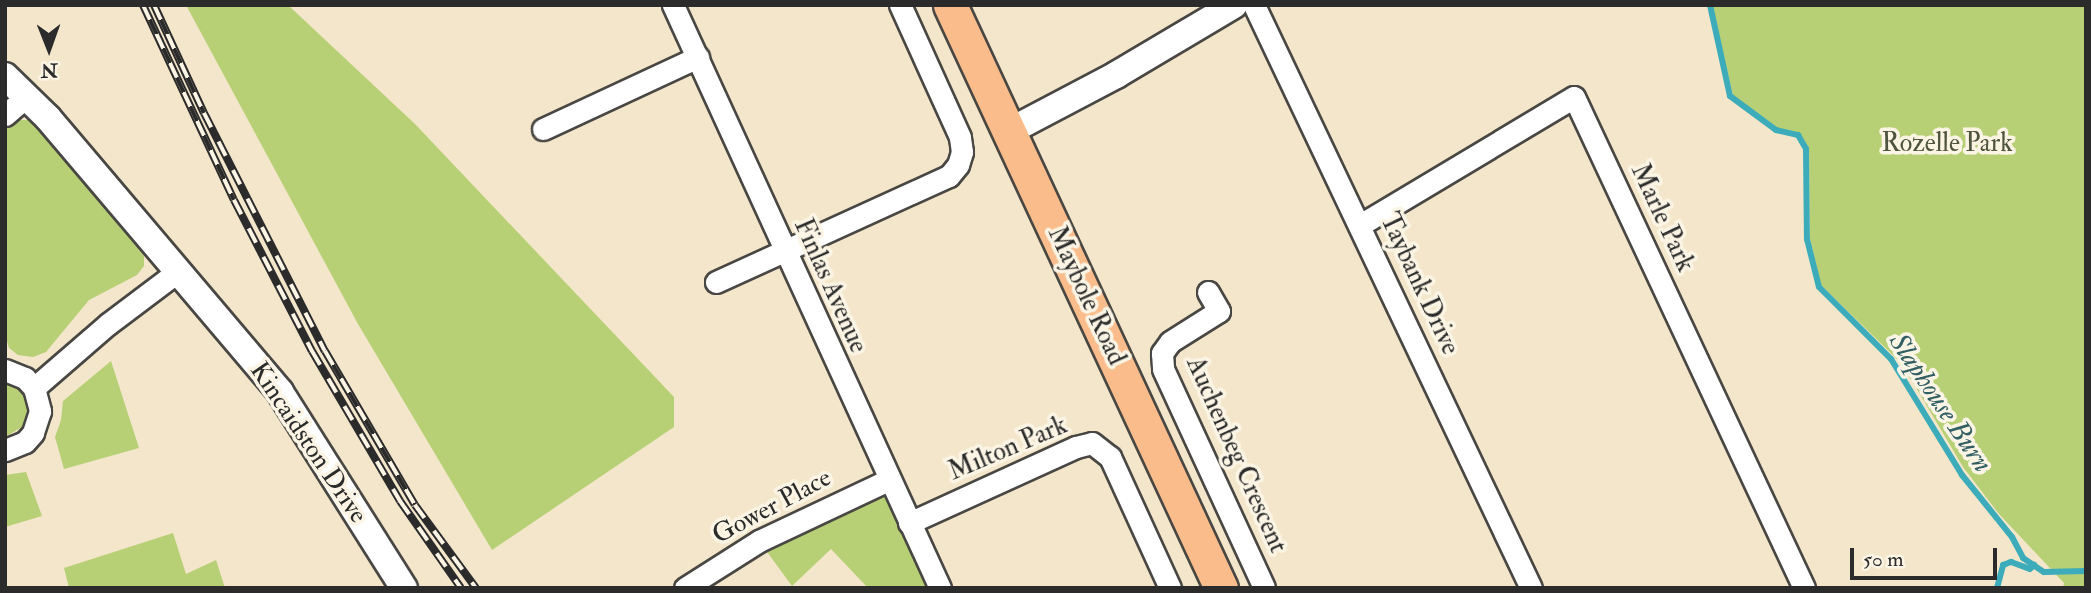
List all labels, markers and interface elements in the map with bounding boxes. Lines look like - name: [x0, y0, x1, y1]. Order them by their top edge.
- north arrow: [14, 14, 84, 84]
- text: N: [41, 58, 58, 82]
- park label: Rozelle Park: [1881, 128, 2013, 160]
- street label: Marle Park: [1623, 159, 1701, 277]
- street label: Taybank Drive: [1373, 208, 1465, 360]
- street label: Finlas Avenue: [787, 214, 873, 358]
- street label: Maybole Road: [1040, 222, 1132, 370]
- water label: Slaphouse Burn: [1881, 327, 1999, 479]
- street label: Auchenbeg Crescent: [1179, 352, 1293, 558]
- street label: Kincaidston Drive: [243, 357, 373, 529]
- street label: Milton Park: [944, 410, 1072, 488]
- street label: Gower Place: [707, 463, 837, 551]
- scale bar: [1853, 534, 2000, 578]
- text: 50 m: [1863, 546, 1904, 573]

